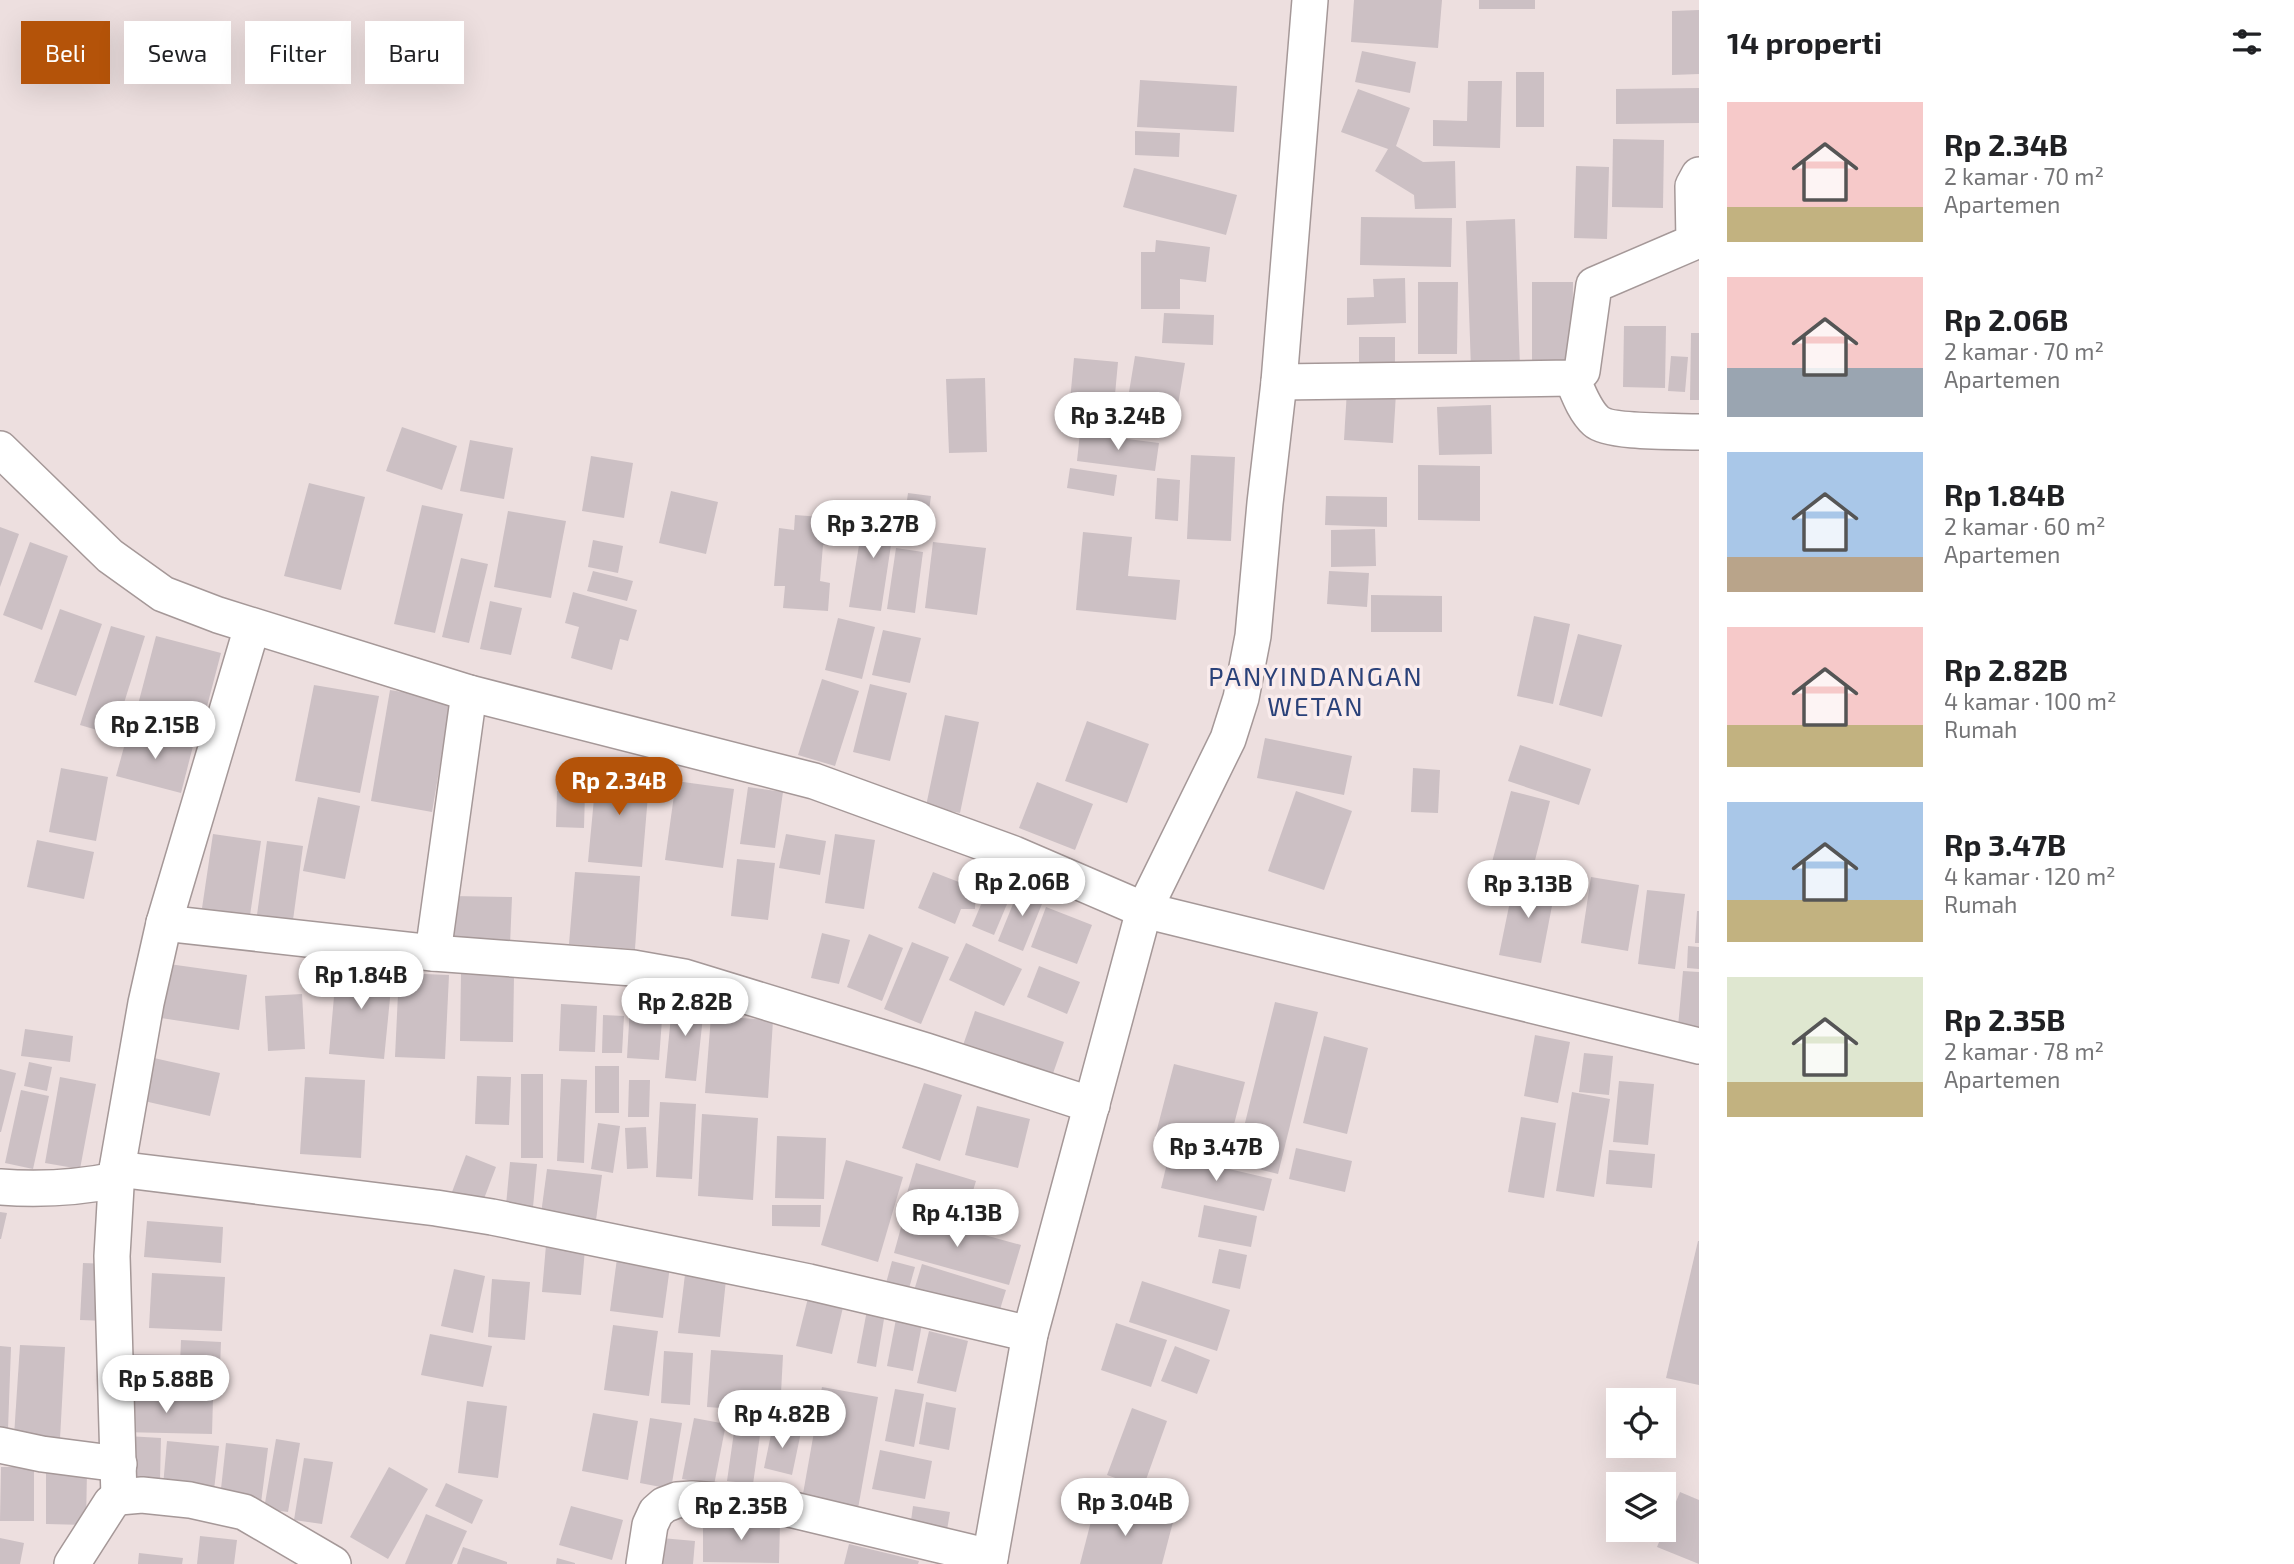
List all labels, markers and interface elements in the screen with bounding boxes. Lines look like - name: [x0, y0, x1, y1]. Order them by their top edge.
- chip: Beli: [21, 21, 110, 84]
- chip: Sewa: [124, 21, 231, 84]
- chip: Filter: [245, 21, 351, 84]
- chip: Baru: [365, 21, 464, 84]
- icon: filters: [2228, 23, 2266, 61]
- text: 14 properti: [1727, 24, 1882, 60]
- text: Rp 2.34B: [1944, 126, 2068, 162]
- icon: home: [1783, 130, 1867, 214]
- text: 2 kamar · 70 m²: [1944, 162, 2104, 190]
- text: Apartemen: [1944, 190, 2060, 218]
- text: Rp 2.06B: [1944, 301, 2068, 337]
- icon: home: [1783, 305, 1867, 389]
- text: 2 kamar · 70 m²: [1944, 337, 2104, 365]
- text: Apartemen: [1944, 365, 2060, 393]
- pin: Rp 3.24B: [1046, 392, 1190, 452]
- text: Rp 3.24B: [1070, 401, 1166, 429]
- text: Rp 1.84B: [1944, 476, 2065, 512]
- icon: home: [1783, 480, 1867, 564]
- pin: Rp 3.27B: [801, 500, 945, 560]
- text: Rp 3.27B: [827, 509, 919, 537]
- text: 2 kamar · 60 m²: [1944, 512, 2105, 540]
- text: Apartemen: [1944, 540, 2060, 568]
- text: Rp 2.82B: [1944, 651, 2068, 687]
- icon: home: [1783, 655, 1867, 739]
- district label: PANYINDANGAN WETAN: [1208, 660, 1424, 721]
- text: 4 kamar · 100 m²: [1944, 687, 2117, 715]
- pin: Rp 2.15B: [83, 702, 227, 761]
- text: Rp 2.15B: [111, 710, 199, 738]
- text: Rumah: [1944, 715, 2017, 743]
- pin: Rp 2.34B: [547, 758, 691, 817]
- text: Rp 2.34B: [571, 766, 667, 794]
- text: Rp 3.47B: [1944, 826, 2066, 862]
- icon: home: [1783, 830, 1867, 914]
- pin: Rp 2.06B: [950, 858, 1094, 918]
- pin: Rp 3.13B: [1456, 860, 1600, 920]
- text: 4 kamar · 120 m²: [1944, 862, 2116, 890]
- text: Rp 2.06B: [974, 867, 1070, 895]
- text: Rp 3.13B: [1484, 869, 1573, 897]
- text: Rumah: [1944, 890, 2017, 918]
- pin: Rp 1.84B: [289, 951, 433, 1011]
- text: Rp 1.84B: [315, 960, 407, 988]
- pin: Rp 2.82B: [613, 978, 757, 1038]
- text: Rp 2.82B: [637, 987, 733, 1015]
- text: Rp 2.35B: [1944, 1001, 2065, 1037]
- icon: home: [1783, 1005, 1867, 1089]
- text: 2 kamar · 78 m²: [1944, 1037, 2104, 1065]
- text: Apartemen: [1944, 1065, 2060, 1093]
- pin: Rp 3.47B: [1144, 1124, 1288, 1183]
- text: Rp 3.47B: [1169, 1132, 1263, 1160]
- pin: Rp 4.13B: [885, 1190, 1029, 1249]
- text: Rp 4.13B: [912, 1198, 1002, 1226]
- pin: Rp 5.88B: [94, 1356, 238, 1415]
- text: Rp 5.88B: [118, 1364, 214, 1392]
- map controls: [1606, 1388, 1676, 1542]
- button: locate: [1606, 1388, 1676, 1458]
- pin: Rp 4.82B: [710, 1390, 854, 1450]
- text: Rp 4.82B: [734, 1399, 830, 1427]
- button: layers: [1606, 1472, 1676, 1542]
- pin: Rp 3.04B: [1053, 1478, 1197, 1538]
- pin: Rp 2.35B: [669, 1482, 813, 1542]
- text: Rp 3.04B: [1077, 1487, 1173, 1515]
- text: Rp 2.35B: [694, 1491, 788, 1519]

